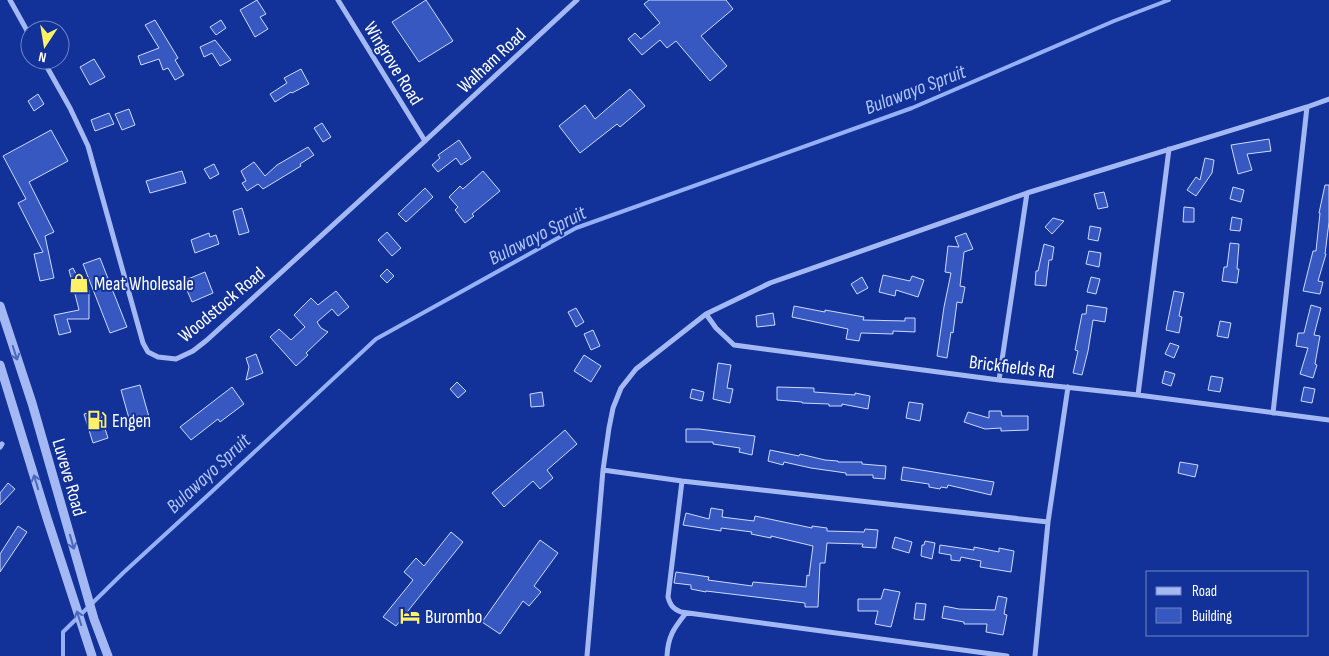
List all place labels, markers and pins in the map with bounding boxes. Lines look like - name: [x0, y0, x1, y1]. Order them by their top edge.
- shop icon: Meat Wholesale: [68, 272, 90, 294]
- place label: Meat Wholesale: [94, 273, 194, 296]
- fuel station icon: Engen: [86, 409, 108, 431]
- place label: Engen: [112, 410, 151, 433]
- hotel icon: Burombo: [399, 605, 421, 627]
- place label: Burombo: [425, 606, 482, 629]

